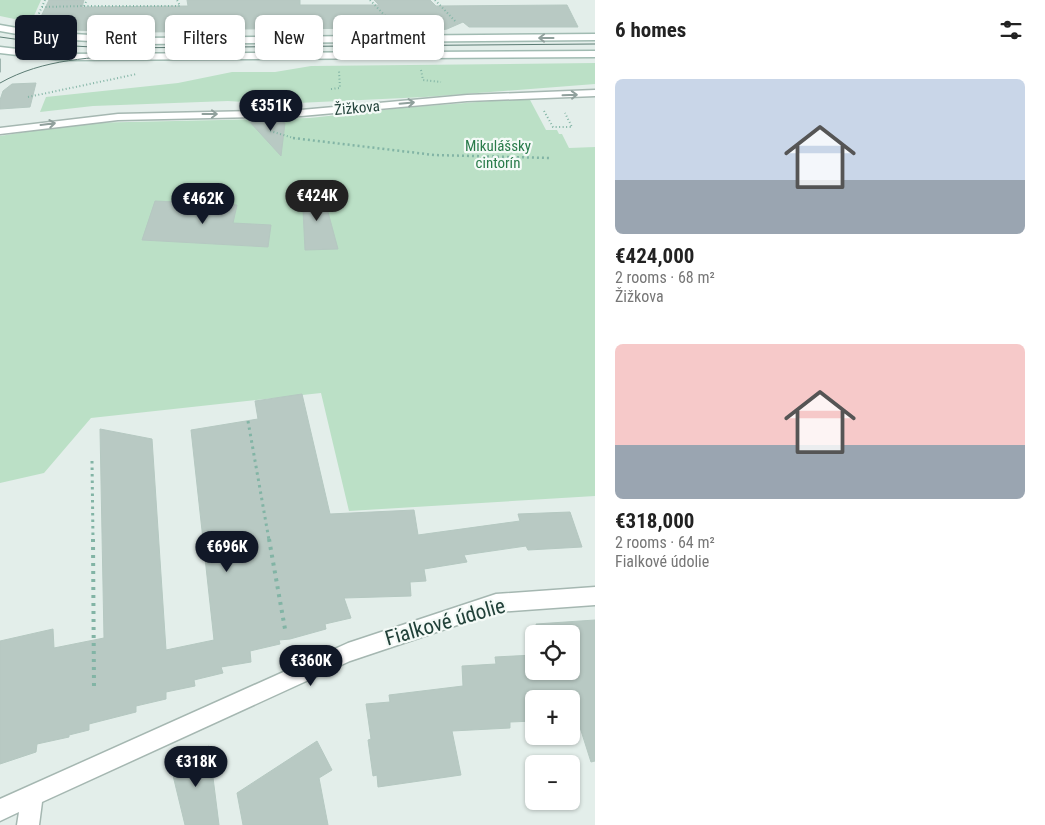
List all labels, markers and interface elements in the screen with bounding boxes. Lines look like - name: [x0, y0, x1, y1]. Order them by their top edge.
- chip: Buy: [15, 15, 77, 60]
- chip: Rent: [87, 15, 155, 60]
- chip: Filters: [165, 15, 245, 60]
- chip: New: [255, 15, 323, 60]
- chip: Apartment: [333, 15, 444, 60]
- icon: filters: [997, 16, 1025, 44]
- text: 6 homes: [615, 18, 686, 42]
- one-way arrow: [539, 33, 555, 43]
- pin: €351K: [236, 90, 306, 132]
- one-way arrow: [561, 90, 577, 99]
- text: €351K: [250, 96, 292, 115]
- street label: Žižkova: [334, 97, 380, 119]
- one-way arrow: [399, 98, 415, 108]
- one-way arrow: [202, 109, 218, 119]
- icon: home: [775, 112, 865, 202]
- one-way arrow: [40, 119, 56, 129]
- park label: Mikulášsky cintorín: [465, 137, 531, 172]
- pin: €424K: [282, 180, 352, 222]
- pin: €462K: [168, 182, 238, 225]
- text: €424K: [296, 186, 338, 205]
- text: €462K: [182, 189, 224, 208]
- text: €424,000: [615, 244, 694, 268]
- text: 2 rooms · 68 m²: [615, 268, 715, 287]
- text: Žižkova: [615, 287, 664, 306]
- icon: home: [775, 377, 865, 467]
- text: €318,000: [615, 509, 694, 533]
- pin: €696K: [192, 530, 262, 573]
- text: 2 rooms · 64 m²: [615, 533, 715, 552]
- text: €696K: [206, 537, 248, 556]
- text: Fialkové údolie: [615, 552, 709, 571]
- street label: Fialkové údolie: [382, 593, 508, 651]
- map controls: [525, 625, 580, 810]
- button: locate: [525, 625, 580, 680]
- pin: €360K: [276, 644, 346, 687]
- text: €360K: [290, 651, 332, 670]
- button: +: [525, 690, 580, 745]
- pin: €318K: [161, 746, 231, 788]
- text: €318K: [175, 752, 217, 771]
- button: −: [525, 755, 580, 810]

